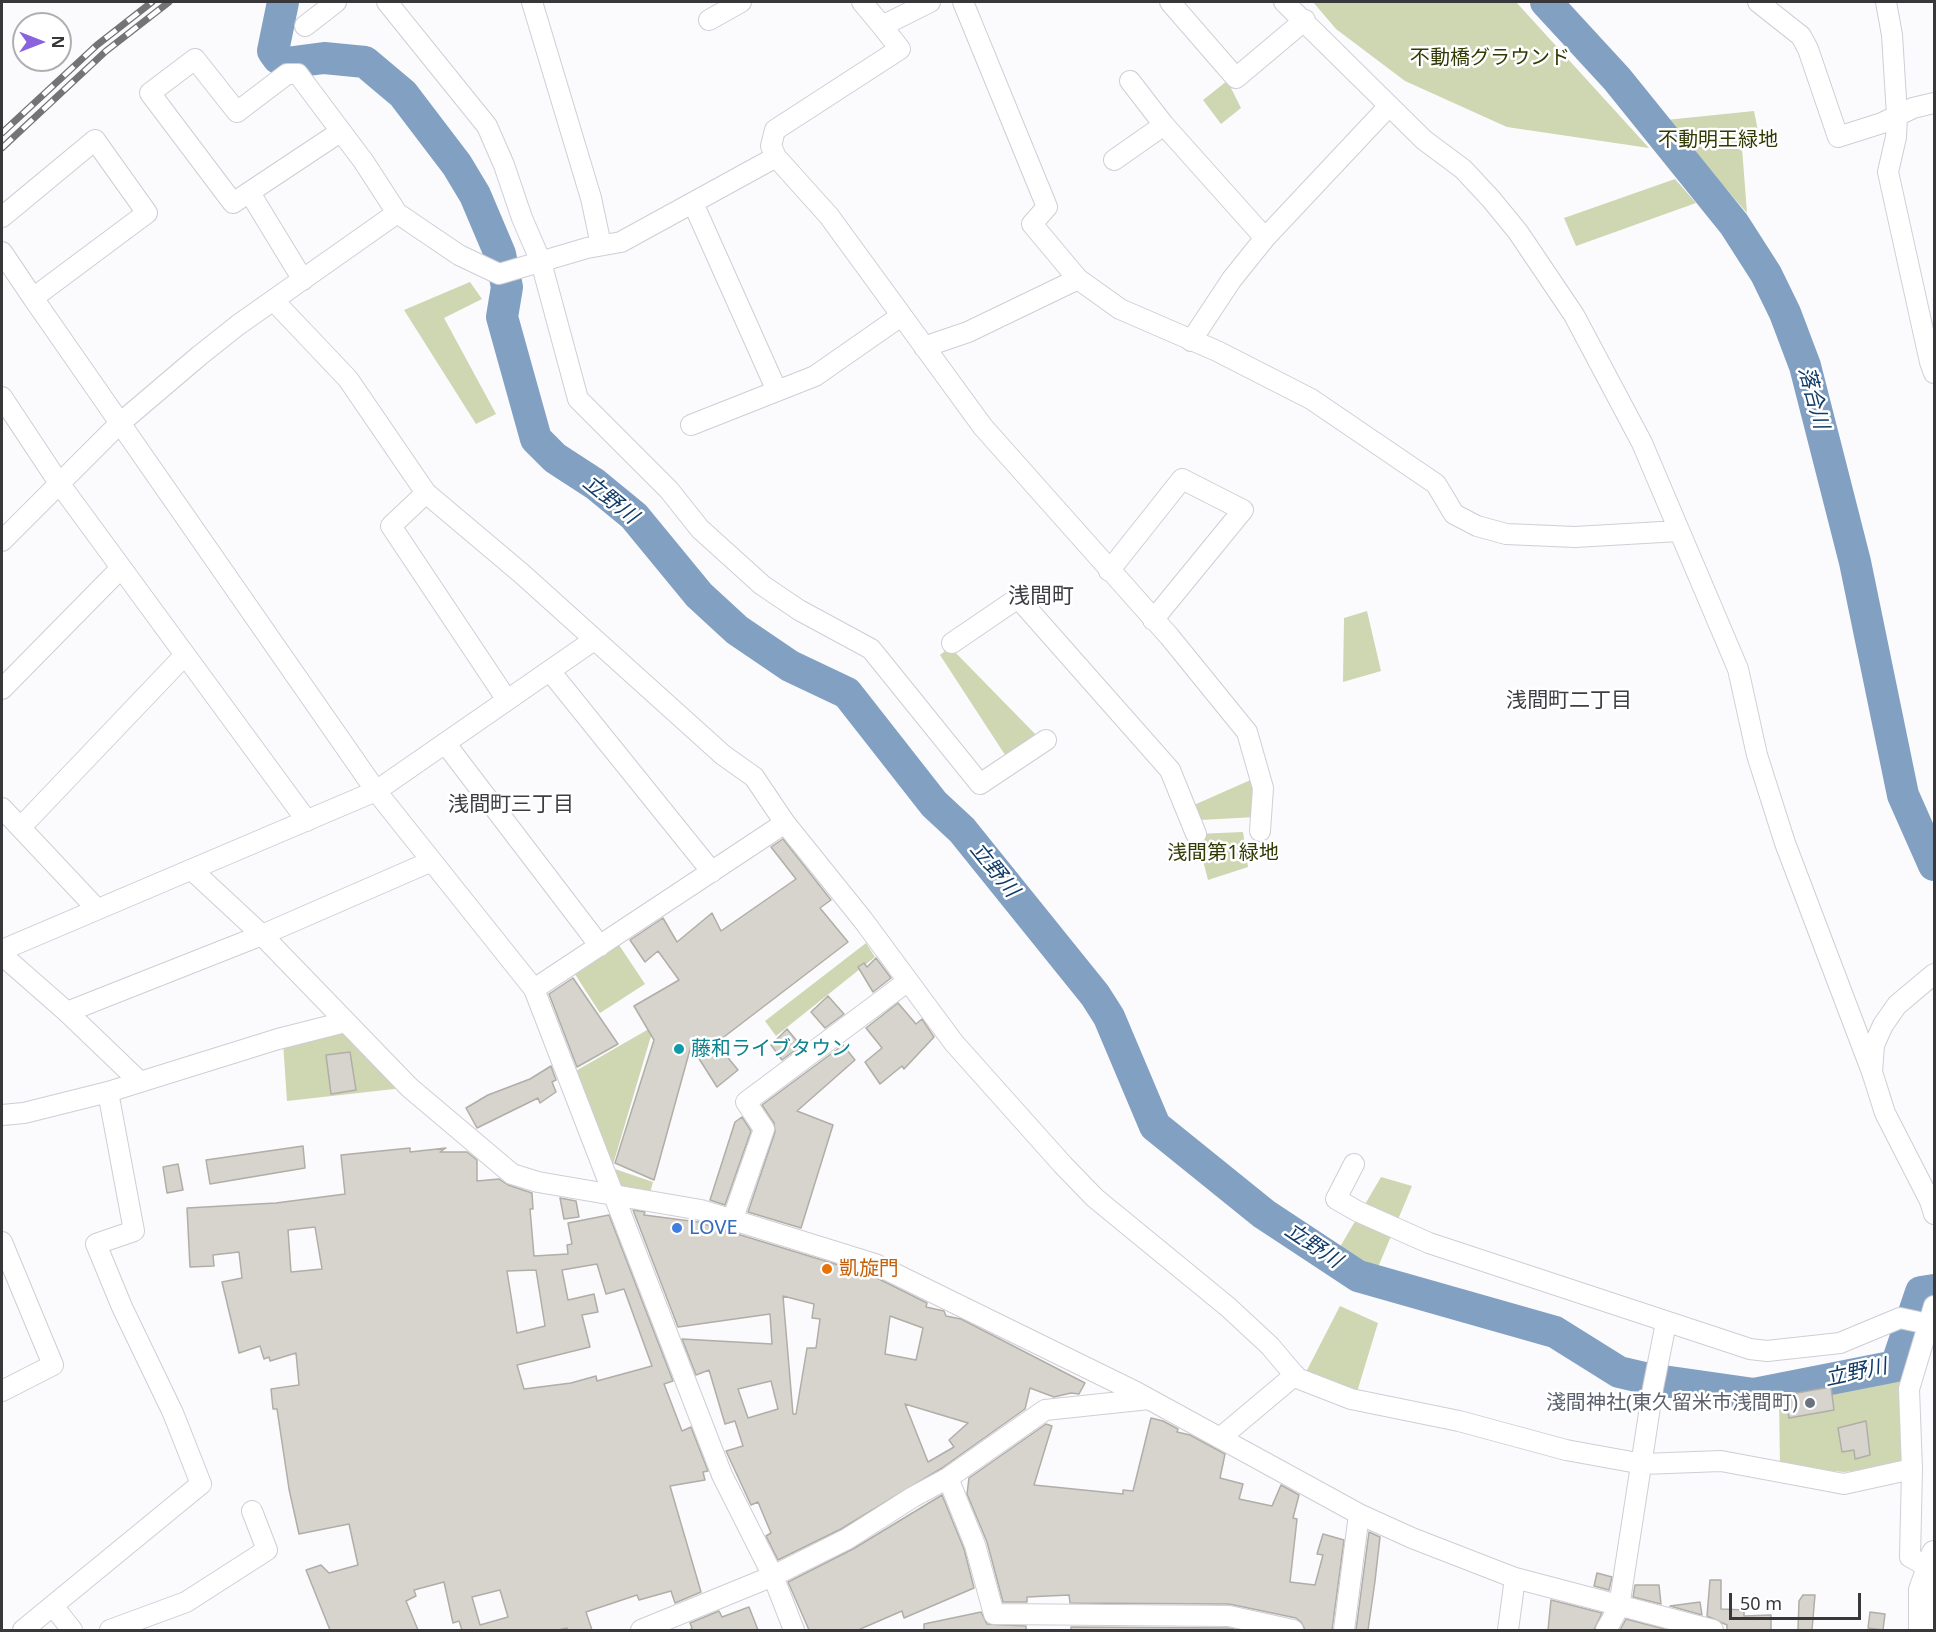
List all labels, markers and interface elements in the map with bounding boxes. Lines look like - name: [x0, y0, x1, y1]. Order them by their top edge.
- north arrow: [12, 12, 72, 72]
- text: N: [47, 35, 69, 49]
- park label: 不動橋グラウンド: [1410, 46, 1570, 70]
- park label: 不動明王緑地: [1658, 128, 1778, 152]
- water label: 落合川: [1793, 364, 1833, 432]
- water label: 立野川: [578, 470, 642, 530]
- district label: 浅間町: [1008, 584, 1074, 610]
- district label: 浅間町二丁目: [1506, 688, 1632, 714]
- district label: 浅間町三丁目: [448, 792, 574, 818]
- water label: 立野川: [964, 838, 1024, 902]
- park label: 浅間第1緑地: [1167, 841, 1279, 865]
- place label: 藤和ライブタウン: [691, 1037, 851, 1061]
- marker: 藤和ライブタウン: [672, 1042, 686, 1056]
- place label: LOVE: [689, 1216, 738, 1240]
- water label: 立野川: [1280, 1218, 1346, 1274]
- marker: LOVE: [670, 1221, 684, 1235]
- place label: 凱旋門: [839, 1257, 899, 1281]
- marker: 凱旋門: [820, 1262, 834, 1276]
- water label: 立野川: [1823, 1354, 1889, 1392]
- place label: 淺間神社(東久留米市浅間町): [1546, 1391, 1798, 1415]
- marker: 淺間神社(東久留米市浅間町): [1803, 1396, 1817, 1410]
- scale bar: [1732, 1581, 1864, 1619]
- text: 50 m: [1740, 1591, 1782, 1615]

